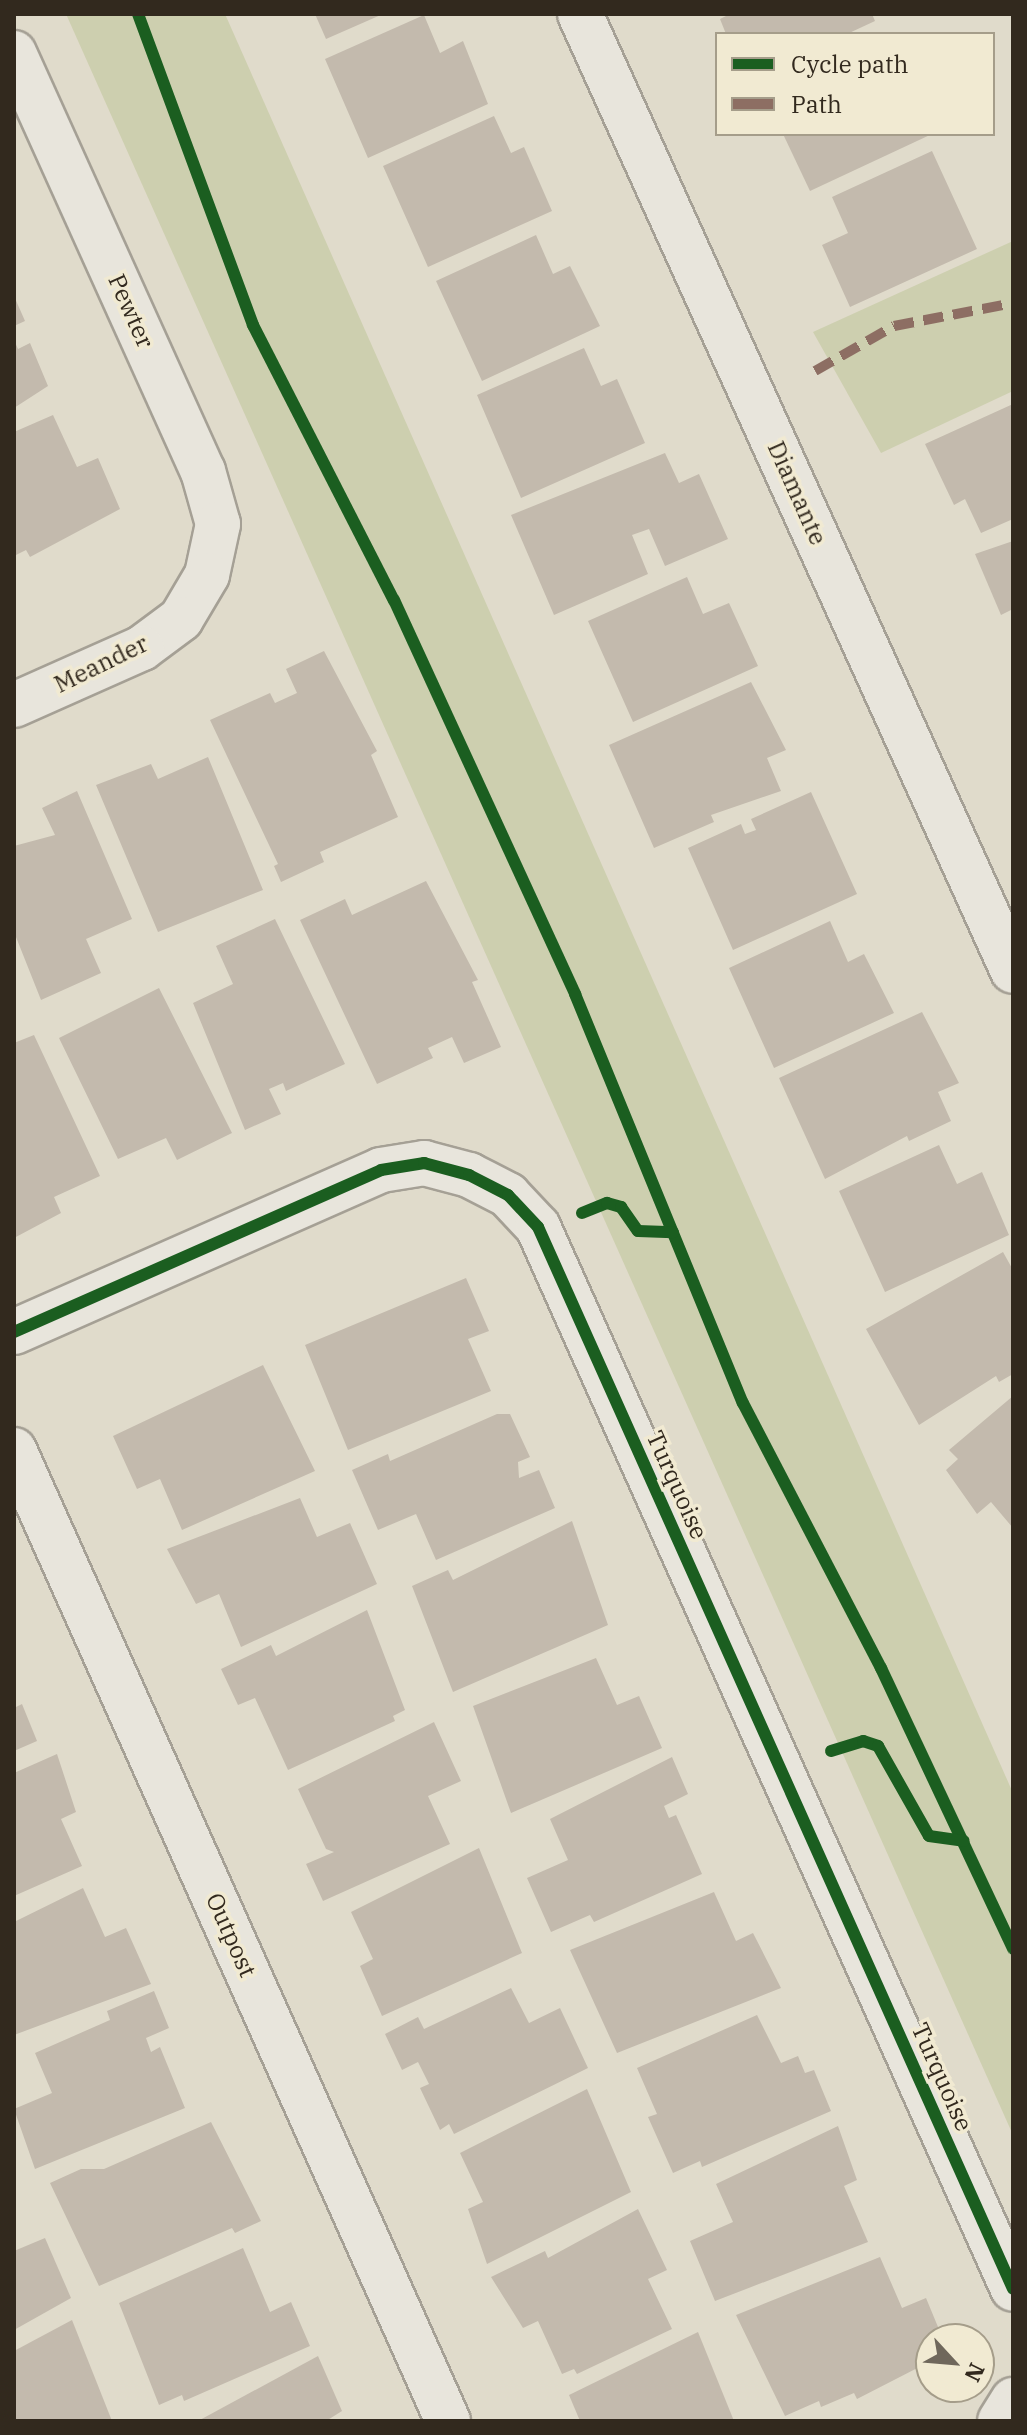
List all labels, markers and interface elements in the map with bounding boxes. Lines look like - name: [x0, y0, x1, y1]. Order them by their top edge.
- legend: [715, 32, 995, 136]
- text: Cycle path: [791, 48, 908, 80]
- text: Path: [791, 88, 842, 120]
- street label: Pewter: [102, 270, 160, 352]
- street label: Diamante: [761, 437, 833, 549]
- street label: Meander: [49, 629, 153, 699]
- street label: Turquoise: [640, 1426, 714, 1544]
- street label: Outpost: [200, 1888, 262, 1982]
- street label: Turquoise: [905, 2018, 979, 2136]
- north arrow: [915, 2323, 995, 2403]
- text: N: [958, 2359, 992, 2387]

